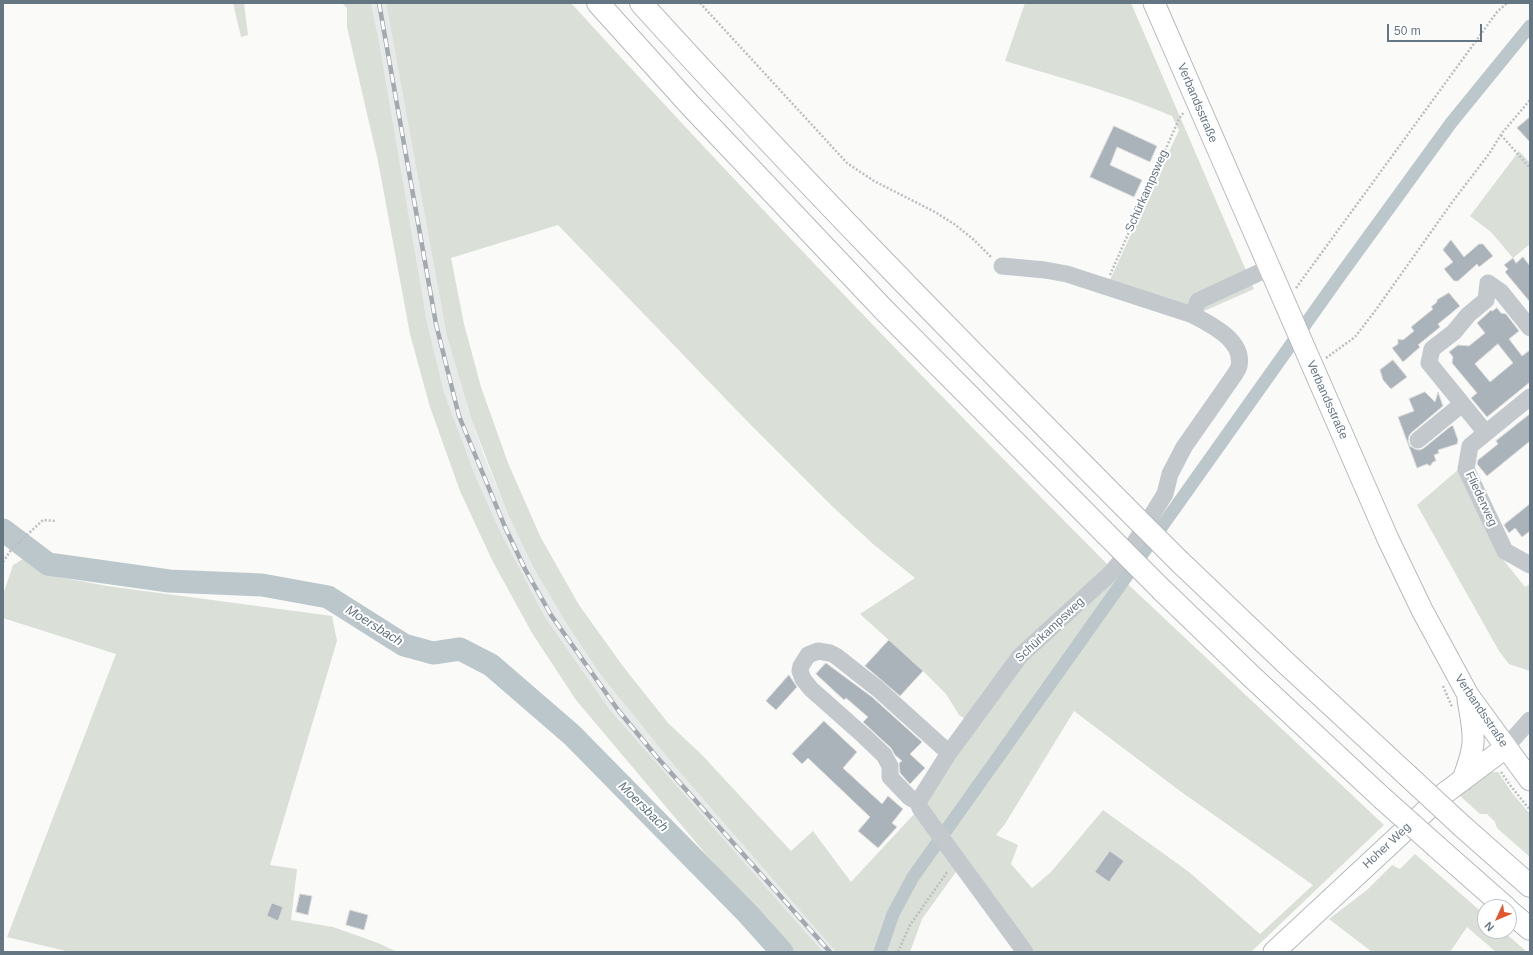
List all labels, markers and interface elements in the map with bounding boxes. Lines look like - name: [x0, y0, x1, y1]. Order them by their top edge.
- scale bar: [1389, 16, 1484, 42]
- text: 50 m: [1394, 24, 1421, 38]
- street label: Verbandsstraße: [1174, 61, 1220, 145]
- street label: Schürkampsweg: [1122, 148, 1172, 234]
- street label: Verbandsstraße: [1303, 358, 1351, 442]
- street label: Fliederweg: [1462, 469, 1500, 529]
- street label: Schürkampsweg: [1013, 594, 1087, 666]
- water label: Moersbach: [343, 602, 405, 650]
- street label: Verbandsstraße: [1451, 672, 1511, 750]
- water label: Moersbach: [615, 779, 671, 835]
- street label: Hoher Weg: [1360, 820, 1414, 872]
- north arrow: [1477, 899, 1517, 939]
- text: N: [1482, 920, 1496, 934]

